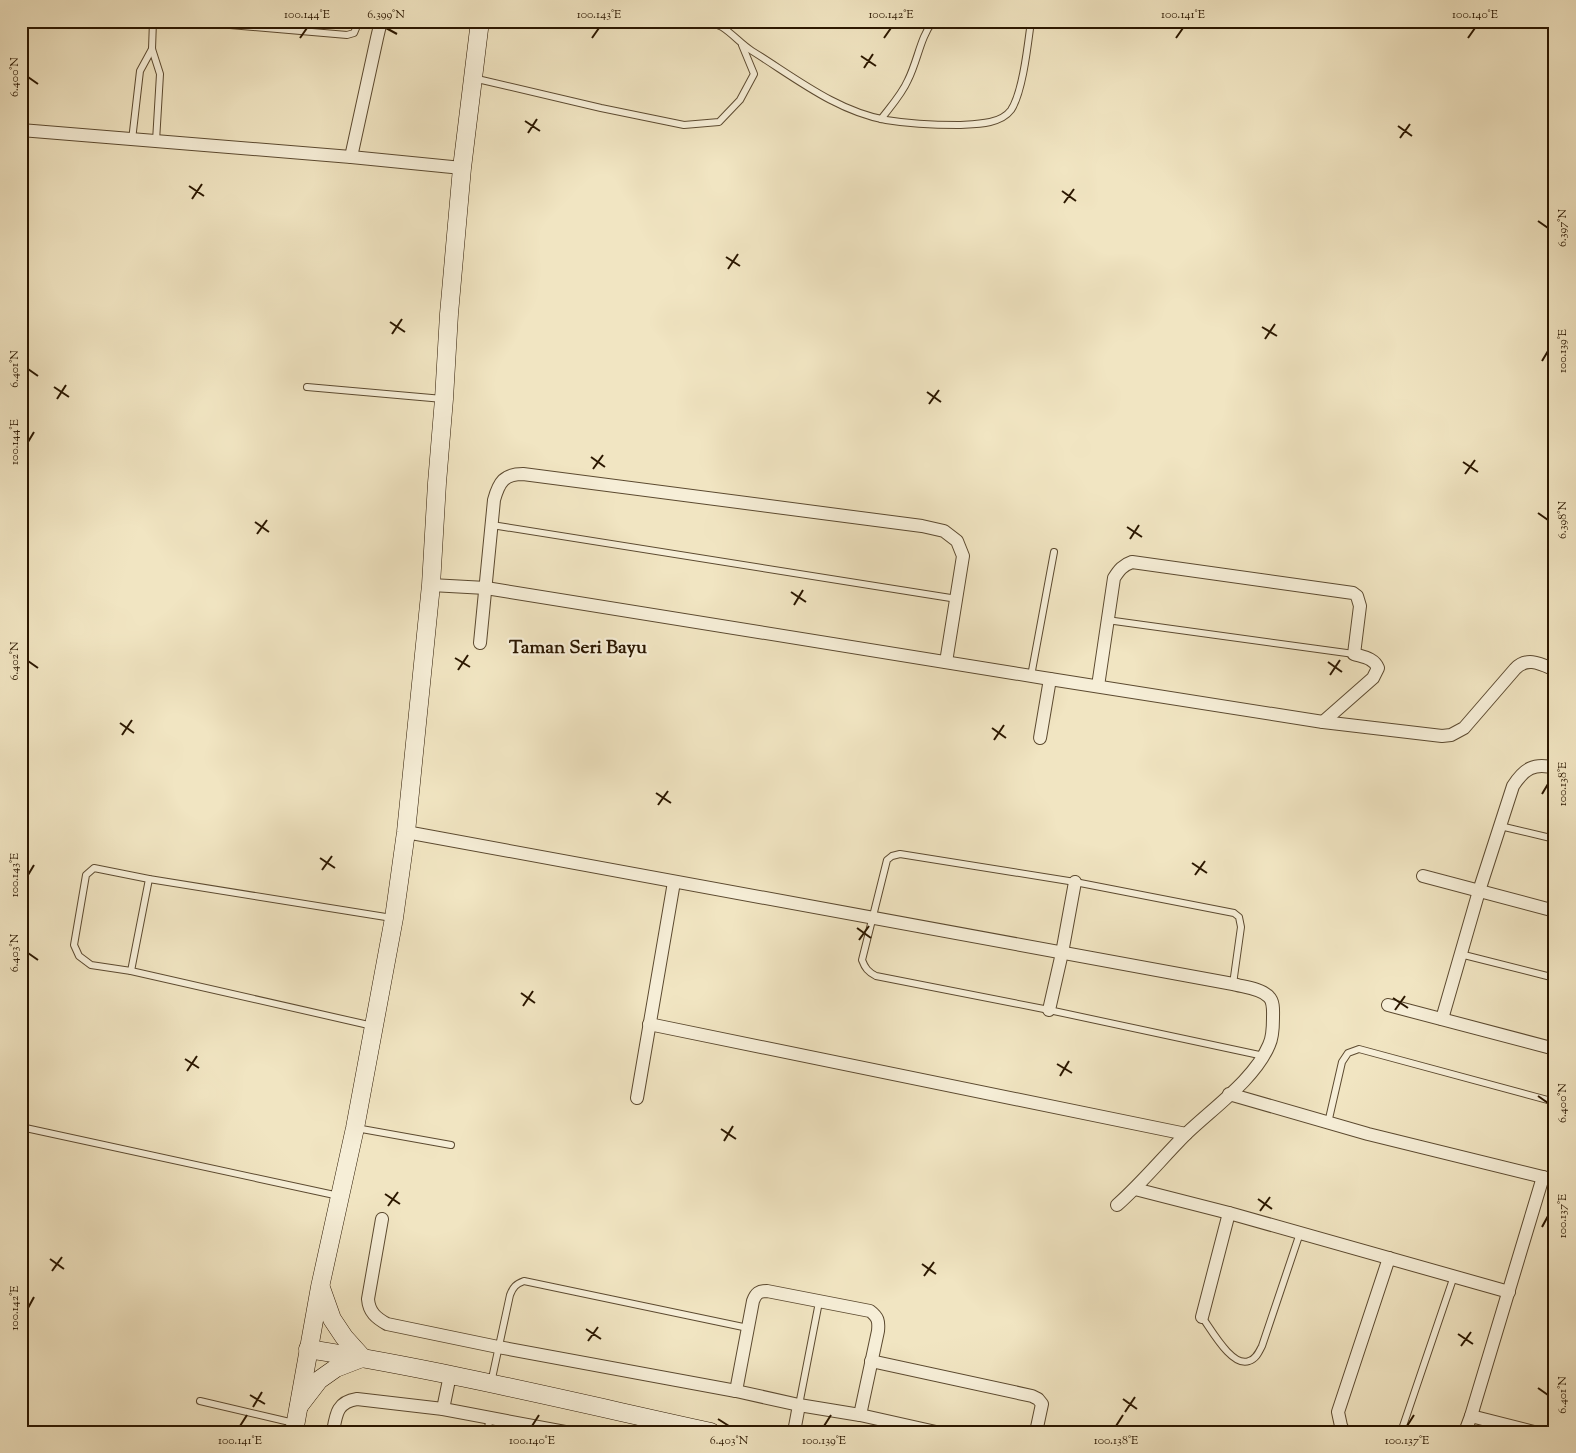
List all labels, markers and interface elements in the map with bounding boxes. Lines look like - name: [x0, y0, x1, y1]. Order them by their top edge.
- text: 100.144°E: [284, 6, 331, 24]
- text: 6.399°N: [367, 6, 405, 24]
- text: 100.143°E: [577, 6, 622, 24]
- text: 100.142°E: [868, 6, 914, 24]
- text: 100.141°E: [1161, 6, 1206, 24]
- text: 100.140°E: [1452, 6, 1499, 24]
- text: 6.400°N: [6, 57, 24, 97]
- text: 6.397°N: [1554, 209, 1572, 247]
- text: 100.139°E: [1554, 328, 1572, 373]
- text: 6.401°N: [6, 350, 24, 388]
- text: 100.144°E: [6, 418, 24, 465]
- text: 6.398°N: [1554, 501, 1572, 539]
- district label: Taman Seri Bayu: [509, 635, 647, 662]
- text: 6.402°N: [6, 641, 24, 681]
- text: 100.138°E: [1554, 761, 1572, 806]
- text: 100.143°E: [6, 852, 24, 897]
- text: 6.403°N: [6, 933, 24, 972]
- text: 6.400°N: [1554, 1083, 1572, 1123]
- text: 100.137°E: [1554, 1193, 1572, 1238]
- text: 100.142°E: [6, 1285, 24, 1331]
- text: 6.401°N: [1554, 1376, 1572, 1414]
- text: 100.141°E: [218, 1432, 263, 1450]
- text: 100.140°E: [509, 1432, 556, 1450]
- text: 6.403°N: [710, 1432, 749, 1450]
- text: 100.139°E: [802, 1432, 847, 1450]
- text: 100.138°E: [1094, 1432, 1139, 1450]
- text: 100.137°E: [1385, 1432, 1430, 1450]

